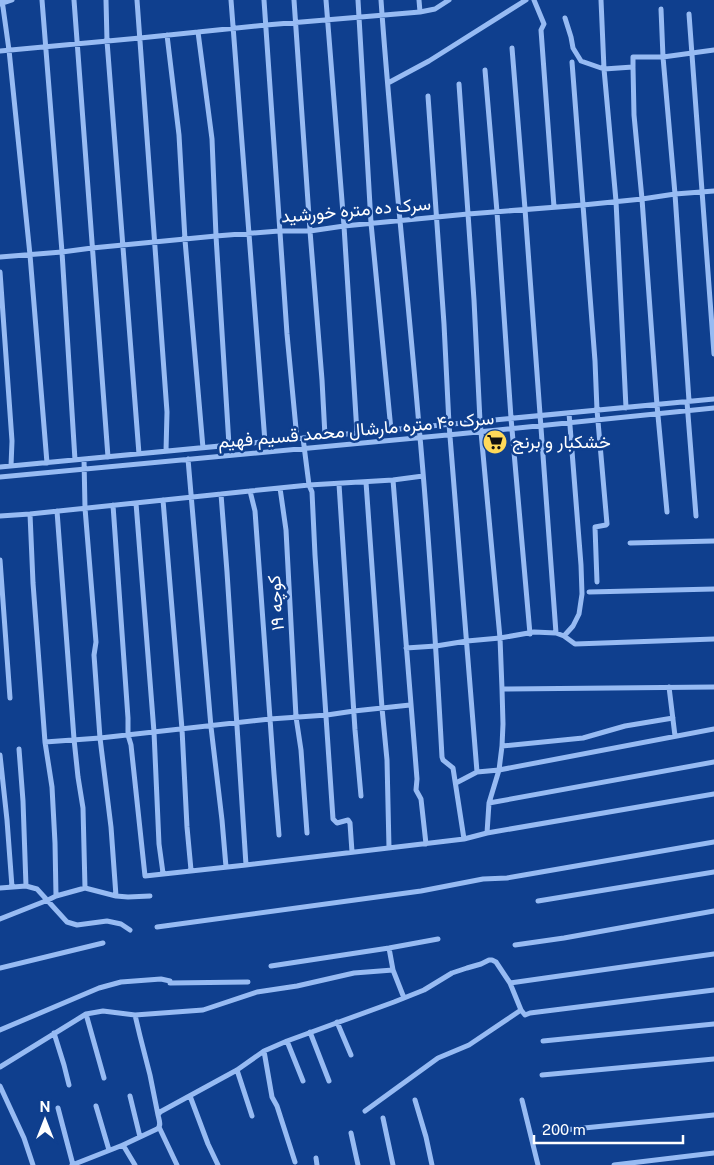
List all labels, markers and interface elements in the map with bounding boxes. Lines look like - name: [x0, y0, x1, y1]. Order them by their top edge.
- street label: سرک ده متره خورشید: [280, 192, 432, 228]
- street label: سرک ۴۰ متره مارشال محمد قسیم فهیم: [217, 407, 495, 454]
- supermarket icon: خشکبار و برنج: [482, 429, 508, 455]
- place label: خشکبار و برنج: [512, 431, 611, 454]
- street label: کوچه ۱۹: [263, 574, 290, 632]
- north arrow: [20, 1095, 70, 1145]
- text: N: [40, 1099, 50, 1115]
- scale bar: [534, 1112, 683, 1144]
- text: 200 m: [542, 1121, 586, 1138]

